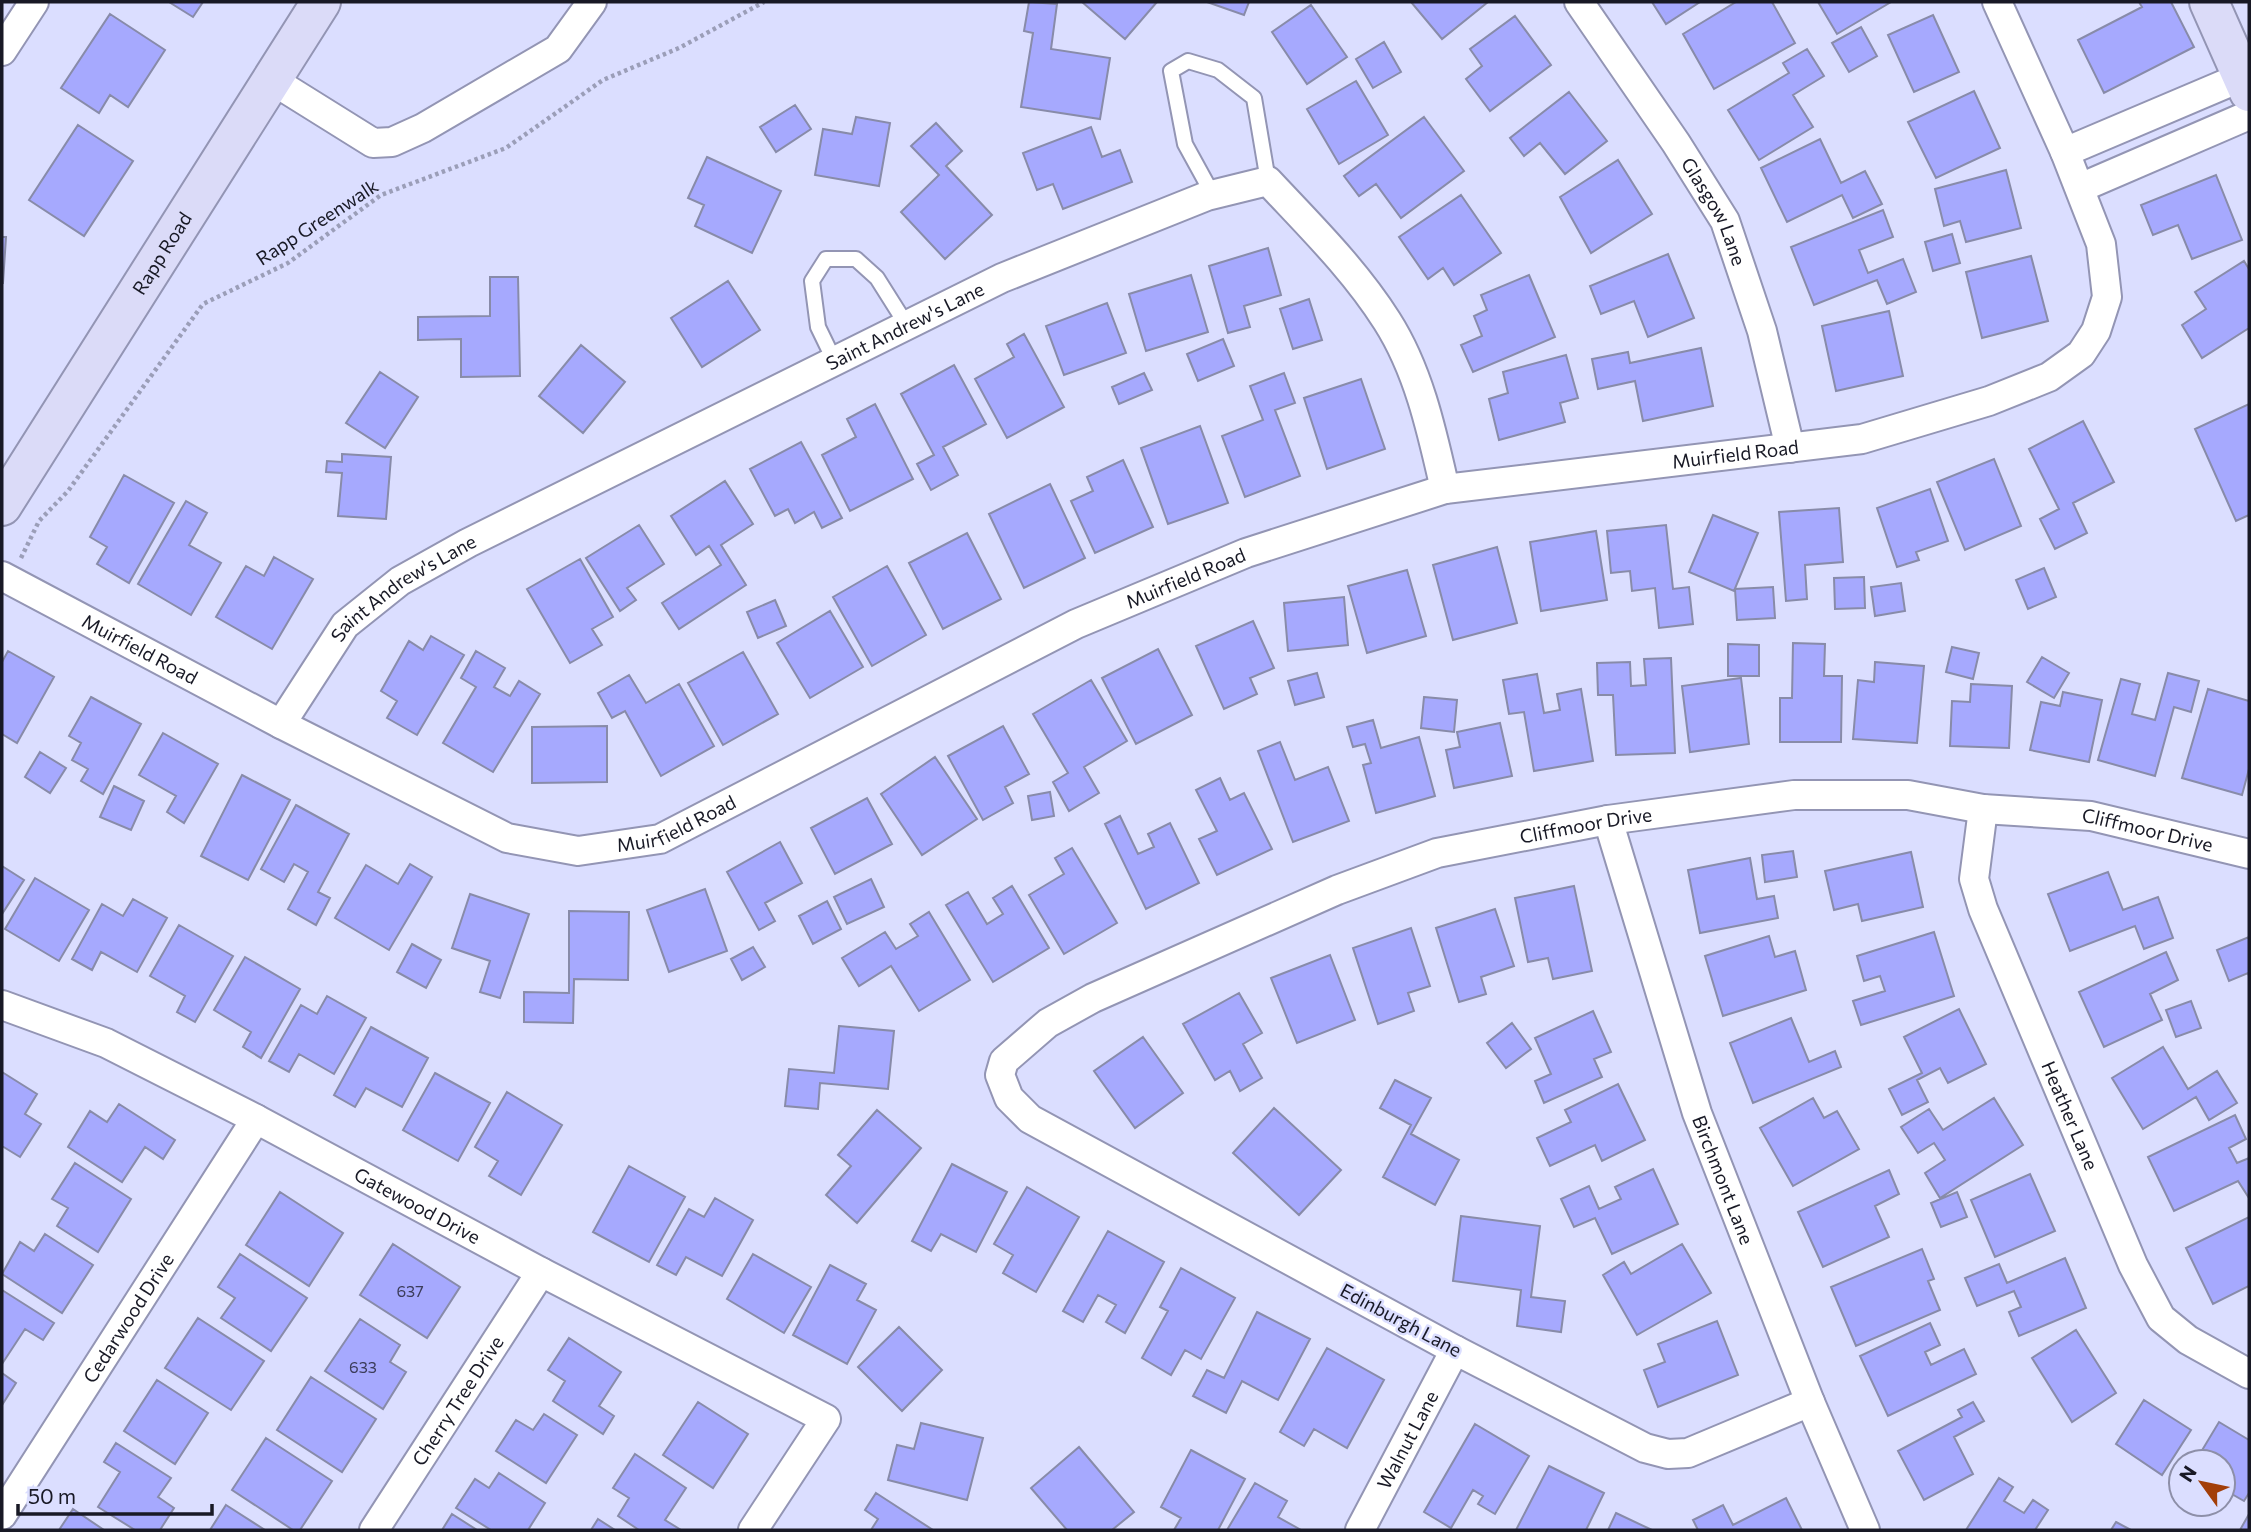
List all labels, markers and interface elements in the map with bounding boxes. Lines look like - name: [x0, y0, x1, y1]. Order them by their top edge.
- street label: Glasgow Lane: [1677, 153, 1751, 268]
- street label: Rapp Greenwalk: [251, 174, 382, 270]
- street label: Rapp Road: [127, 208, 196, 299]
- street label: Saint Andrew's Lane: [822, 277, 988, 375]
- street label: Muirfield Road: [1671, 435, 1800, 473]
- street label: Saint Andrew's Lane: [325, 529, 480, 646]
- street label: Muirfield Road: [1122, 543, 1249, 613]
- street label: Muirfield Road: [78, 609, 202, 689]
- street label: Muirfield Road: [615, 790, 739, 856]
- street label: Cliffmoor Drive: [1518, 802, 1653, 848]
- street label: Cliffmoor Drive: [2081, 803, 2215, 856]
- street label: Heather Lane: [2037, 1057, 2104, 1173]
- street label: Birchmont Lane: [1688, 1112, 1759, 1248]
- street label: Gatewood Drive: [351, 1162, 484, 1248]
- street label: Cedarwood Drive: [78, 1249, 178, 1387]
- street label: Edinburgh Lane: [1337, 1278, 1466, 1361]
- house number: 637: [396, 1281, 424, 1300]
- street label: Cherry Tree Drive: [407, 1331, 508, 1470]
- house number: 633: [349, 1357, 377, 1376]
- street label: Walnut Lane: [1372, 1386, 1443, 1493]
- north arrow: [2167, 1448, 2237, 1518]
- text: N: [2174, 1461, 2201, 1486]
- scale bar: [18, 1472, 212, 1516]
- text: 50 m: [28, 1483, 76, 1508]

